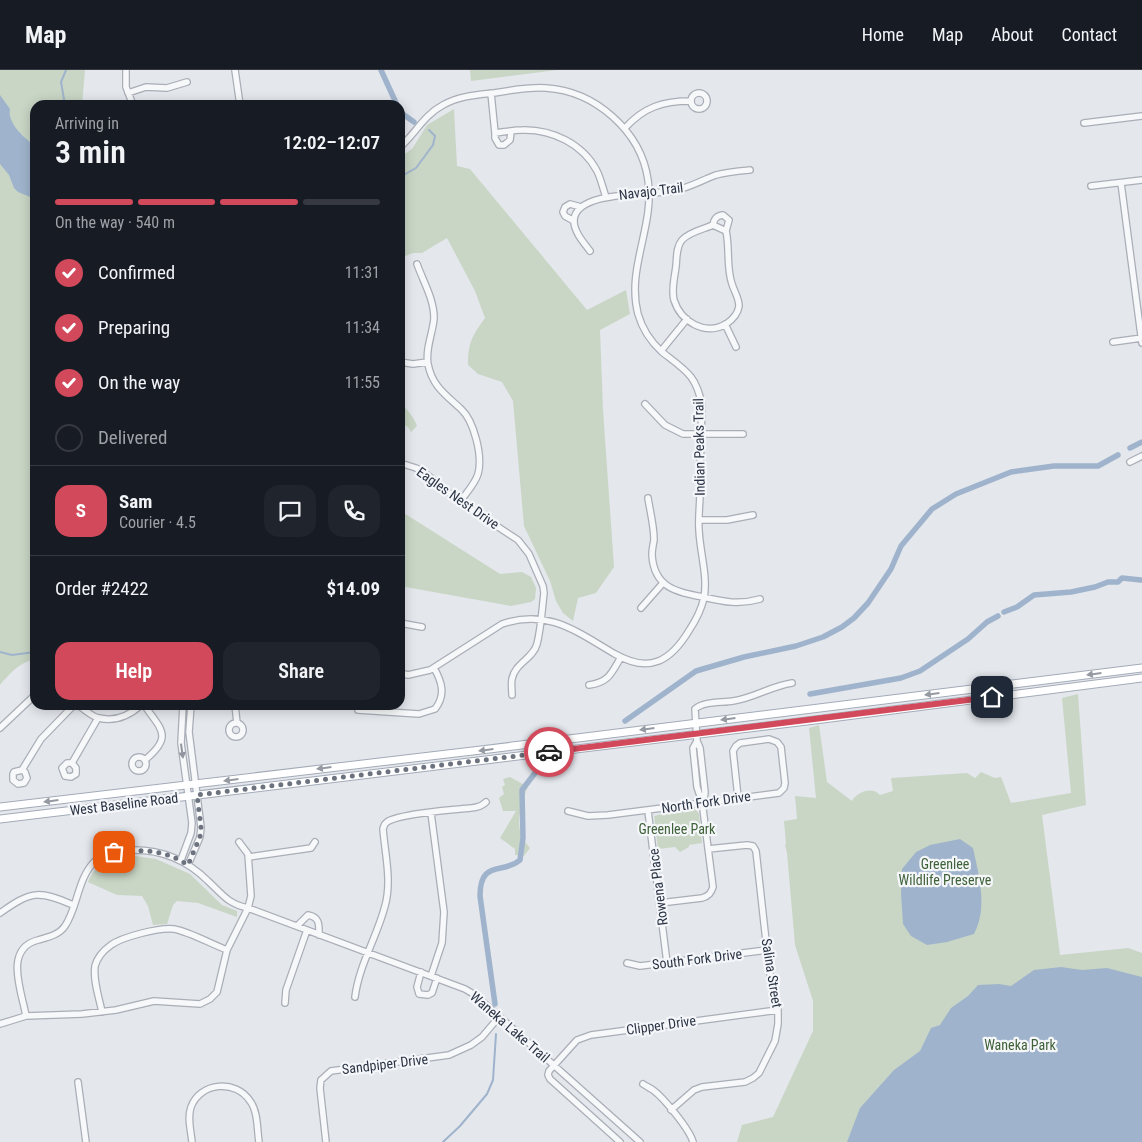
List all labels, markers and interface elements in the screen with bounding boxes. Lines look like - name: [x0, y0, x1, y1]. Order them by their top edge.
- text: Map: [25, 21, 66, 49]
- text: Home: [862, 24, 904, 45]
- text: Map: [932, 24, 963, 45]
- text: About: [991, 24, 1033, 45]
- text: Contact: [1061, 24, 1117, 45]
- text: Arriving in: [55, 114, 119, 133]
- text: 12:02–12:07: [283, 131, 380, 154]
- text: 3 min: [55, 133, 126, 171]
- street label: Navajo Trail: [618, 179, 684, 203]
- text: On the way · 540 m: [55, 213, 175, 232]
- icon: check: [55, 259, 83, 287]
- text: Confirmed: [98, 261, 175, 284]
- text: 11:31: [345, 263, 380, 282]
- icon: check: [55, 314, 83, 342]
- text: Preparing: [98, 316, 170, 339]
- text: 11:34: [345, 318, 380, 337]
- icon: check: [55, 369, 83, 397]
- text: On the way: [98, 371, 180, 394]
- text: 11:55: [345, 373, 380, 392]
- street label: Indian Peaks Trail: [690, 398, 708, 496]
- text: Delivered: [98, 426, 167, 449]
- street label: Eagles Nest Drive: [414, 464, 503, 533]
- button: chat: [264, 485, 316, 537]
- button: phone: [328, 485, 380, 537]
- text: Sam: [119, 490, 152, 513]
- text: S: [76, 499, 86, 522]
- text: Courier · 4.5: [119, 513, 196, 532]
- text: Order #2422: [55, 577, 148, 600]
- text: $14.09: [326, 577, 380, 600]
- button: Help: [55, 642, 213, 700]
- button: Share: [223, 642, 380, 700]
- one-way arrow: [1085, 670, 1101, 678]
- pin: [971, 676, 1013, 718]
- icon: home: [978, 683, 1006, 711]
- one-way arrow: [924, 690, 940, 698]
- one-way arrow: [719, 715, 735, 723]
- one-way arrow: [639, 725, 655, 733]
- courier: [524, 727, 574, 777]
- icon: car: [535, 738, 563, 766]
- one-way arrow: [178, 743, 186, 759]
- one-way arrow: [477, 746, 493, 754]
- one-way arrow: [316, 764, 332, 772]
- one-way arrow: [223, 776, 239, 784]
- street label: North Fork Drive: [660, 788, 752, 816]
- street label: West Baseline Road: [69, 789, 179, 819]
- one-way arrow: [43, 797, 59, 805]
- park label: Greenlee Park: [639, 821, 716, 837]
- pin: [93, 831, 135, 873]
- icon: bag: [100, 838, 128, 866]
- street label: Rowena Place: [645, 847, 671, 926]
- park label: Greenlee Wildlife Preserve: [899, 856, 992, 888]
- street label: Salina Street: [759, 937, 785, 1009]
- street label: South Fork Drive: [651, 945, 743, 972]
- street label: Waneka Lake Trail: [467, 988, 553, 1066]
- street label: Clipper Drive: [625, 1012, 697, 1038]
- park label: Waneka Park: [984, 1037, 1057, 1053]
- street label: Sandpiper Drive: [341, 1051, 429, 1077]

